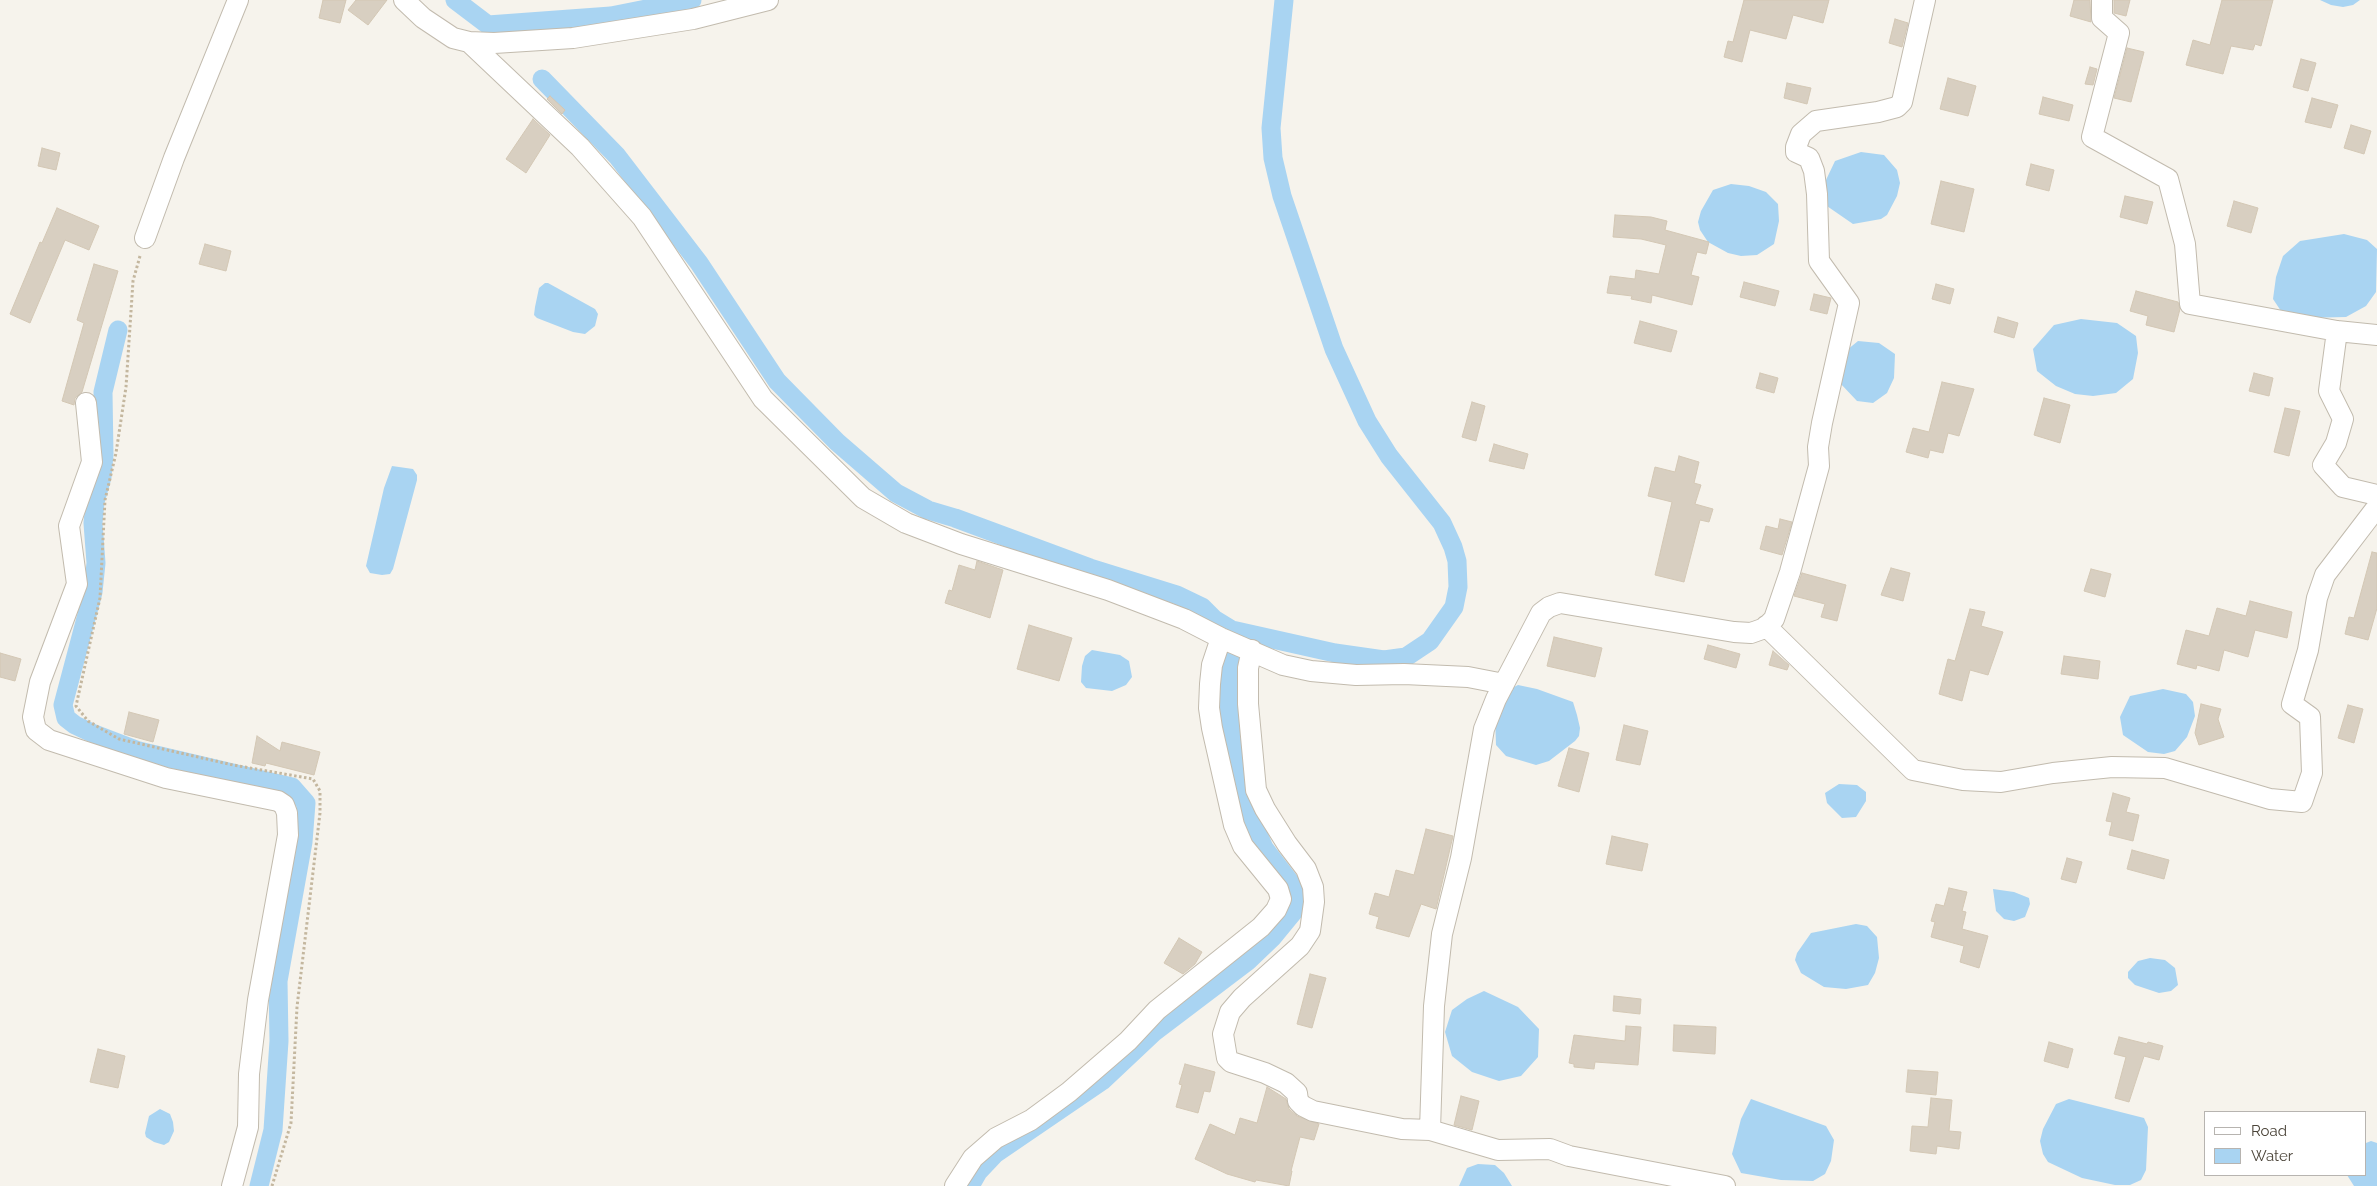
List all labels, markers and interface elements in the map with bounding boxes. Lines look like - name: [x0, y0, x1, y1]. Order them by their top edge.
- legend: [2204, 1111, 2367, 1176]
- text: Road: [2251, 1122, 2287, 1140]
- text: Water: [2251, 1147, 2293, 1165]

